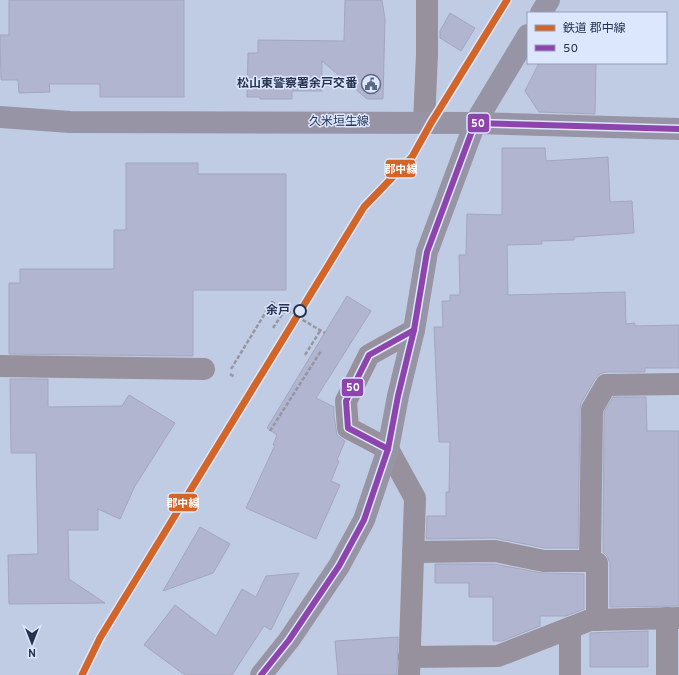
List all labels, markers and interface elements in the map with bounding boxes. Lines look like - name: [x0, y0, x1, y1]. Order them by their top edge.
- legend: [527, 12, 667, 64]
- text: 鉄道 郡中線: [563, 21, 626, 37]
- text: 50: [563, 41, 578, 57]
- public building icon: 松山東警察署余戸交番: [360, 73, 382, 95]
- place label: 松山東警察署余戸交番: [237, 76, 358, 92]
- line badge: 50: [467, 113, 490, 133]
- street label: 久米垣生線: [309, 114, 369, 130]
- text: 50: [471, 117, 485, 131]
- line badge: 郡中線: [385, 159, 416, 178]
- text: 郡中線: [385, 163, 418, 177]
- place label: 余戸: [266, 303, 290, 319]
- marker: 余戸: [293, 304, 307, 318]
- line badge: 50: [341, 378, 364, 397]
- text: 50: [346, 381, 360, 395]
- line badge: 郡中線: [168, 493, 198, 512]
- text: 郡中線: [167, 497, 200, 511]
- north arrow: [12, 623, 52, 663]
- text: N: [28, 645, 36, 659]

